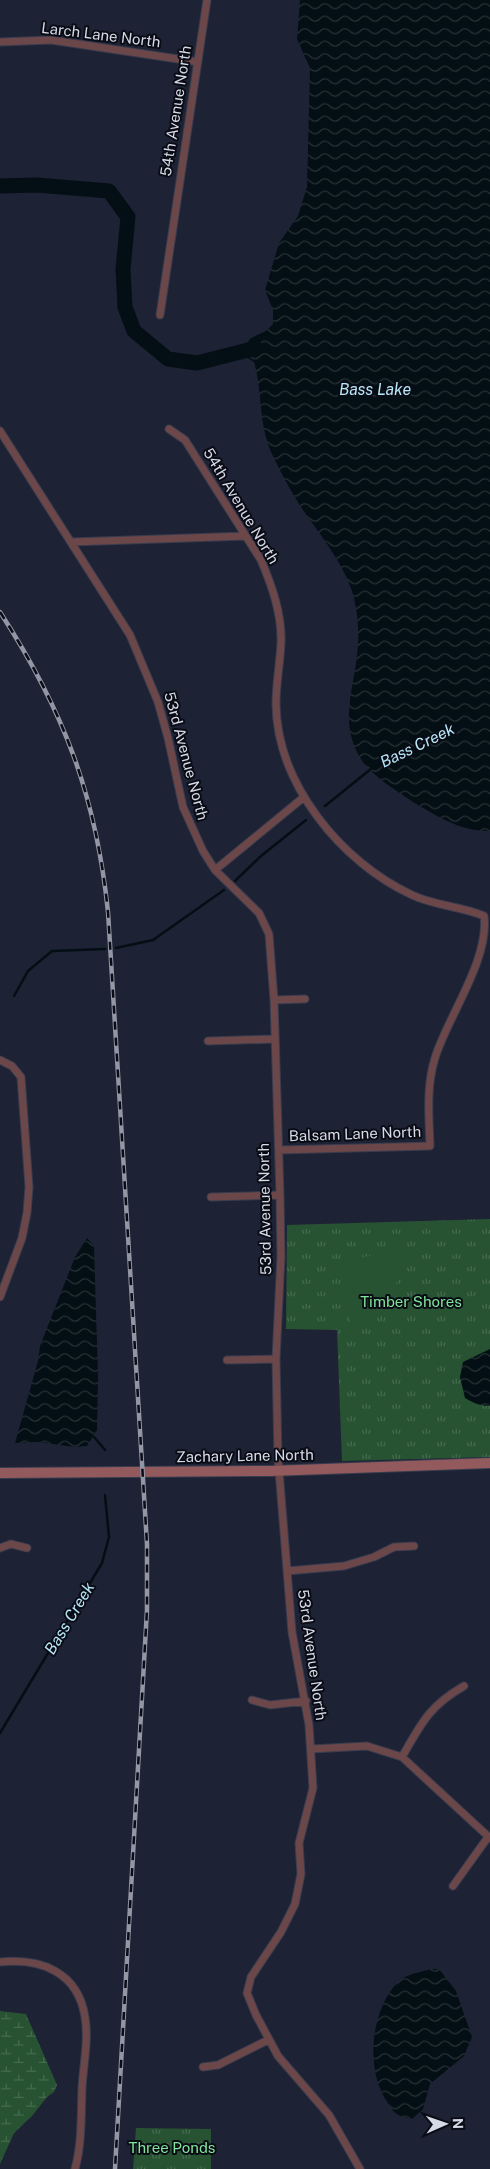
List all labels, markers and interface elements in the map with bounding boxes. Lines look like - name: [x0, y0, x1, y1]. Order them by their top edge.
- street label: Larch Lane North: [40, 19, 162, 50]
- street label: 54th Avenue North: [157, 44, 194, 177]
- water label: Bass Lake: [339, 380, 411, 399]
- street label: 54th Avenue North: [200, 445, 283, 567]
- street label: 53rd Avenue North: [161, 690, 212, 822]
- water label: Bass Creek: [377, 719, 458, 772]
- street label: Balsam Lane North: [289, 1123, 421, 1144]
- street label: 53rd Avenue North: [255, 1143, 274, 1275]
- park label: Timber Shores: [360, 1293, 462, 1310]
- street label: Zachary Lane North: [176, 1446, 314, 1465]
- water label: Bass Creek: [41, 1578, 99, 1658]
- street label: 53rd Avenue North: [295, 1588, 330, 1722]
- north arrow: [420, 2099, 470, 2149]
- text: N: [450, 2118, 466, 2129]
- park label: Three Ponds: [129, 2139, 215, 2156]

